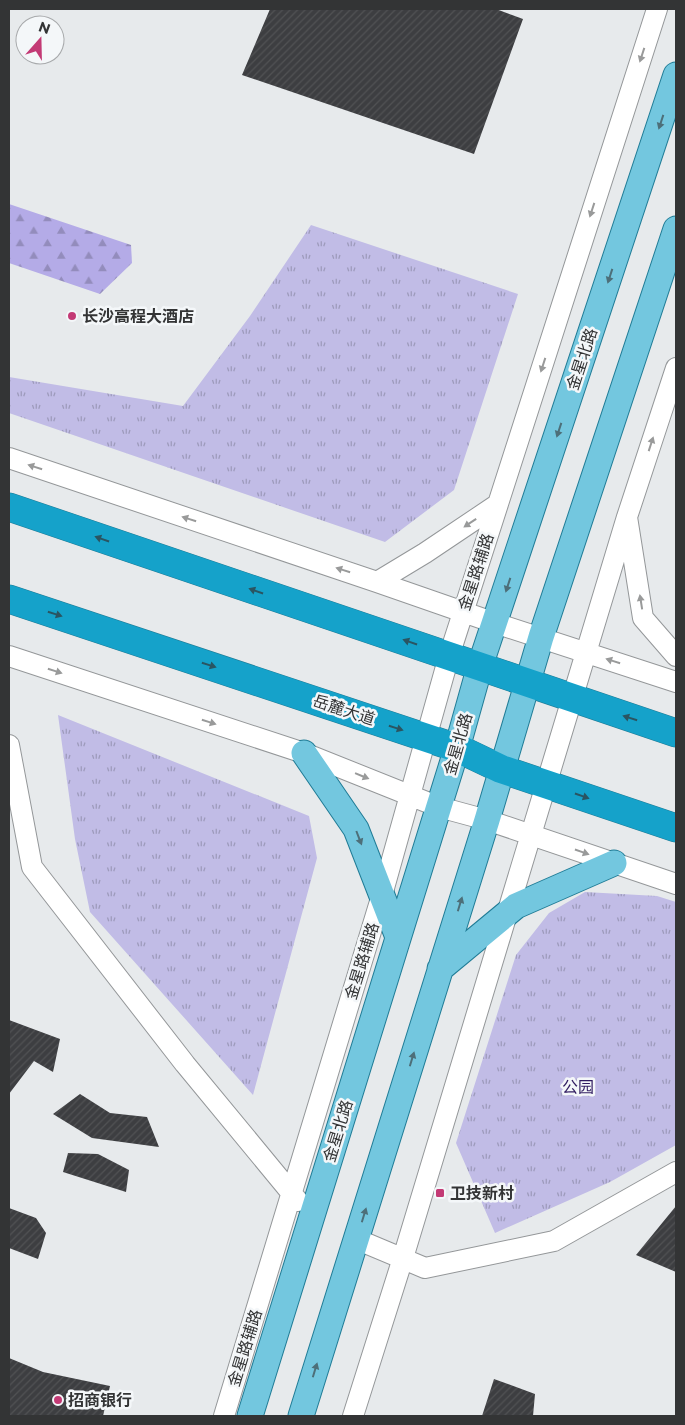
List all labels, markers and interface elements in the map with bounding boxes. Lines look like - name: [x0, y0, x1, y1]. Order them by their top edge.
- north arrow: [15, 15, 65, 65]
- text: N: [36, 17, 53, 38]
- one-way arrow: [637, 48, 645, 63]
- one-way arrow: [657, 114, 664, 129]
- one-way arrow: [588, 203, 596, 218]
- one-way arrow: [606, 269, 614, 284]
- place label: 长沙高程大酒店: [82, 307, 194, 326]
- marker: 长沙高程大酒店: [66, 310, 78, 322]
- street label: 金星北路: [563, 326, 601, 392]
- one-way arrow: [538, 357, 546, 372]
- one-way arrow: [554, 423, 562, 438]
- one-way arrow: [648, 437, 655, 452]
- one-way arrow: [27, 463, 42, 471]
- one-way arrow: [181, 514, 196, 522]
- one-way arrow: [463, 518, 477, 528]
- street label: 金星路辅路: [455, 531, 497, 613]
- one-way arrow: [94, 535, 109, 543]
- one-way arrow: [335, 566, 350, 574]
- one-way arrow: [503, 577, 511, 592]
- one-way arrow: [248, 586, 263, 594]
- one-way arrow: [636, 594, 644, 610]
- one-way arrow: [48, 610, 63, 618]
- one-way arrow: [402, 638, 417, 646]
- one-way arrow: [606, 657, 621, 664]
- one-way arrow: [202, 662, 217, 670]
- one-way arrow: [48, 667, 63, 675]
- street label: 岳麓大道: [311, 691, 377, 729]
- street label: 金星北路: [440, 711, 476, 777]
- one-way arrow: [622, 713, 637, 721]
- one-way arrow: [202, 718, 217, 726]
- one-way arrow: [389, 725, 404, 732]
- one-way arrow: [355, 773, 369, 781]
- one-way arrow: [574, 793, 589, 800]
- one-way arrow: [356, 830, 364, 845]
- one-way arrow: [575, 849, 590, 857]
- one-way arrow: [457, 897, 465, 912]
- street label: 金星路辅路: [341, 920, 383, 1002]
- one-way arrow: [409, 1052, 416, 1067]
- park label: 公园: [562, 1078, 594, 1097]
- street label: 金星北路: [320, 1098, 356, 1164]
- place label: 卫技新村: [450, 1184, 514, 1203]
- marker: 卫技新村: [434, 1187, 446, 1199]
- one-way arrow: [360, 1207, 368, 1222]
- street label: 金星路辅路: [224, 1307, 266, 1389]
- one-way arrow: [312, 1362, 320, 1377]
- place label: 招商银行: [68, 1391, 132, 1410]
- marker: 招商银行: [52, 1394, 64, 1406]

